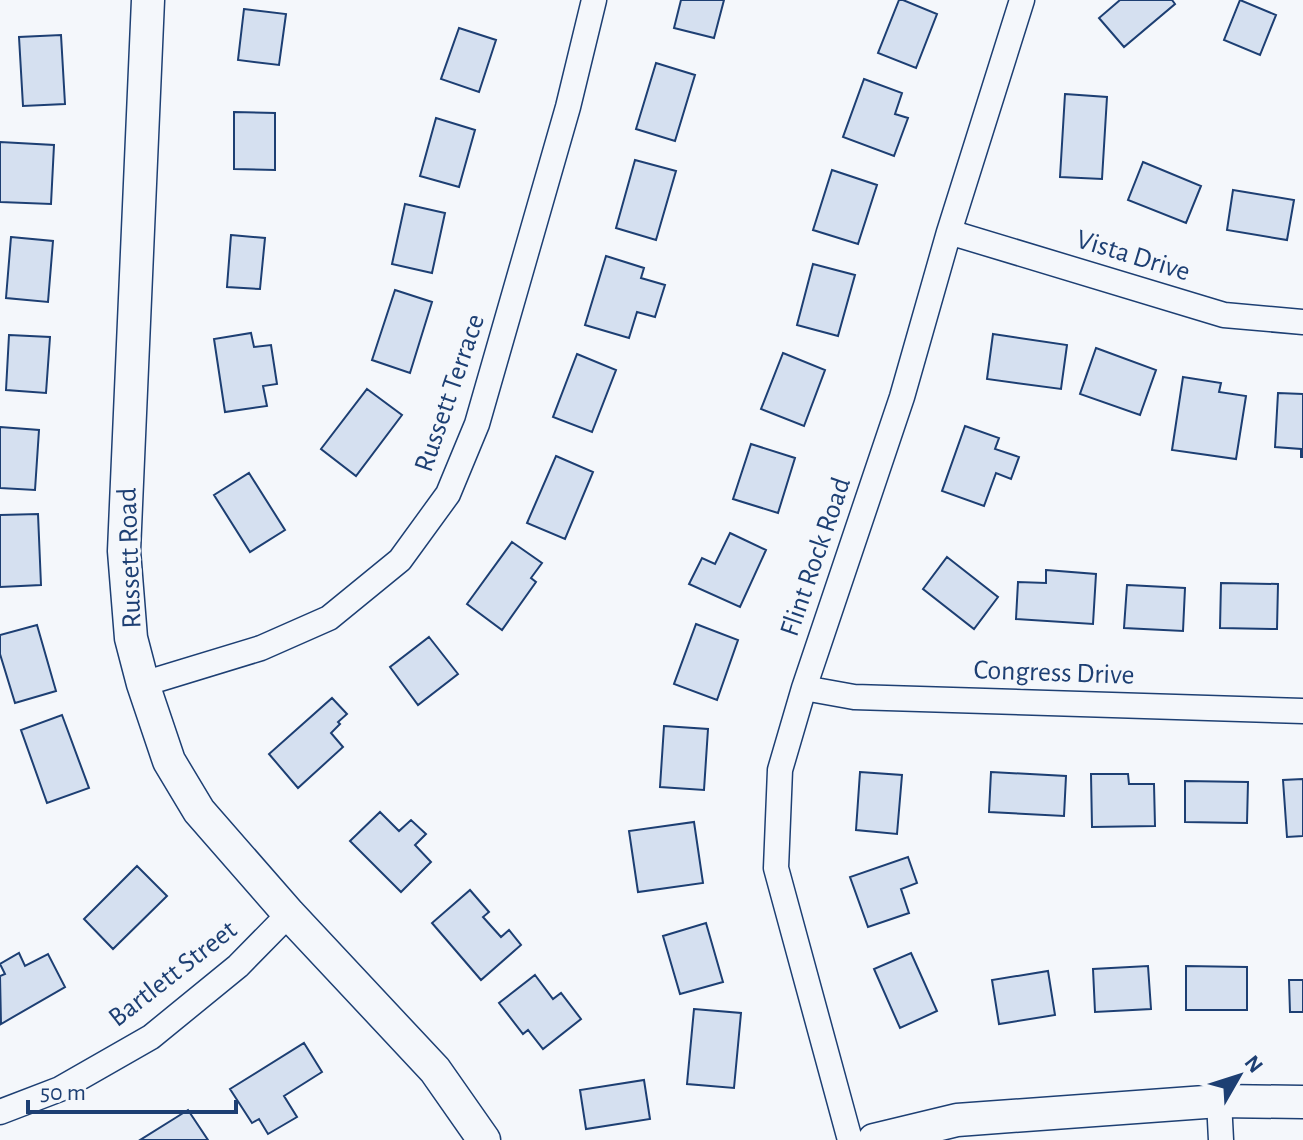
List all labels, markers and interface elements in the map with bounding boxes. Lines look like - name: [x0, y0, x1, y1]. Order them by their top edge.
- street label: Vista Drive: [1073, 225, 1193, 287]
- street label: Russett Terrace: [410, 311, 490, 475]
- street label: Flint Rock Road: [776, 474, 856, 640]
- street label: Russett Road: [114, 487, 146, 629]
- street label: Congress Drive: [973, 656, 1135, 690]
- street label: Bartlett Street: [104, 916, 242, 1032]
- north arrow: [1199, 1036, 1279, 1116]
- text: N: [1240, 1051, 1267, 1077]
- scale bar: [28, 1064, 236, 1114]
- text: 50 m: [40, 1081, 86, 1105]

